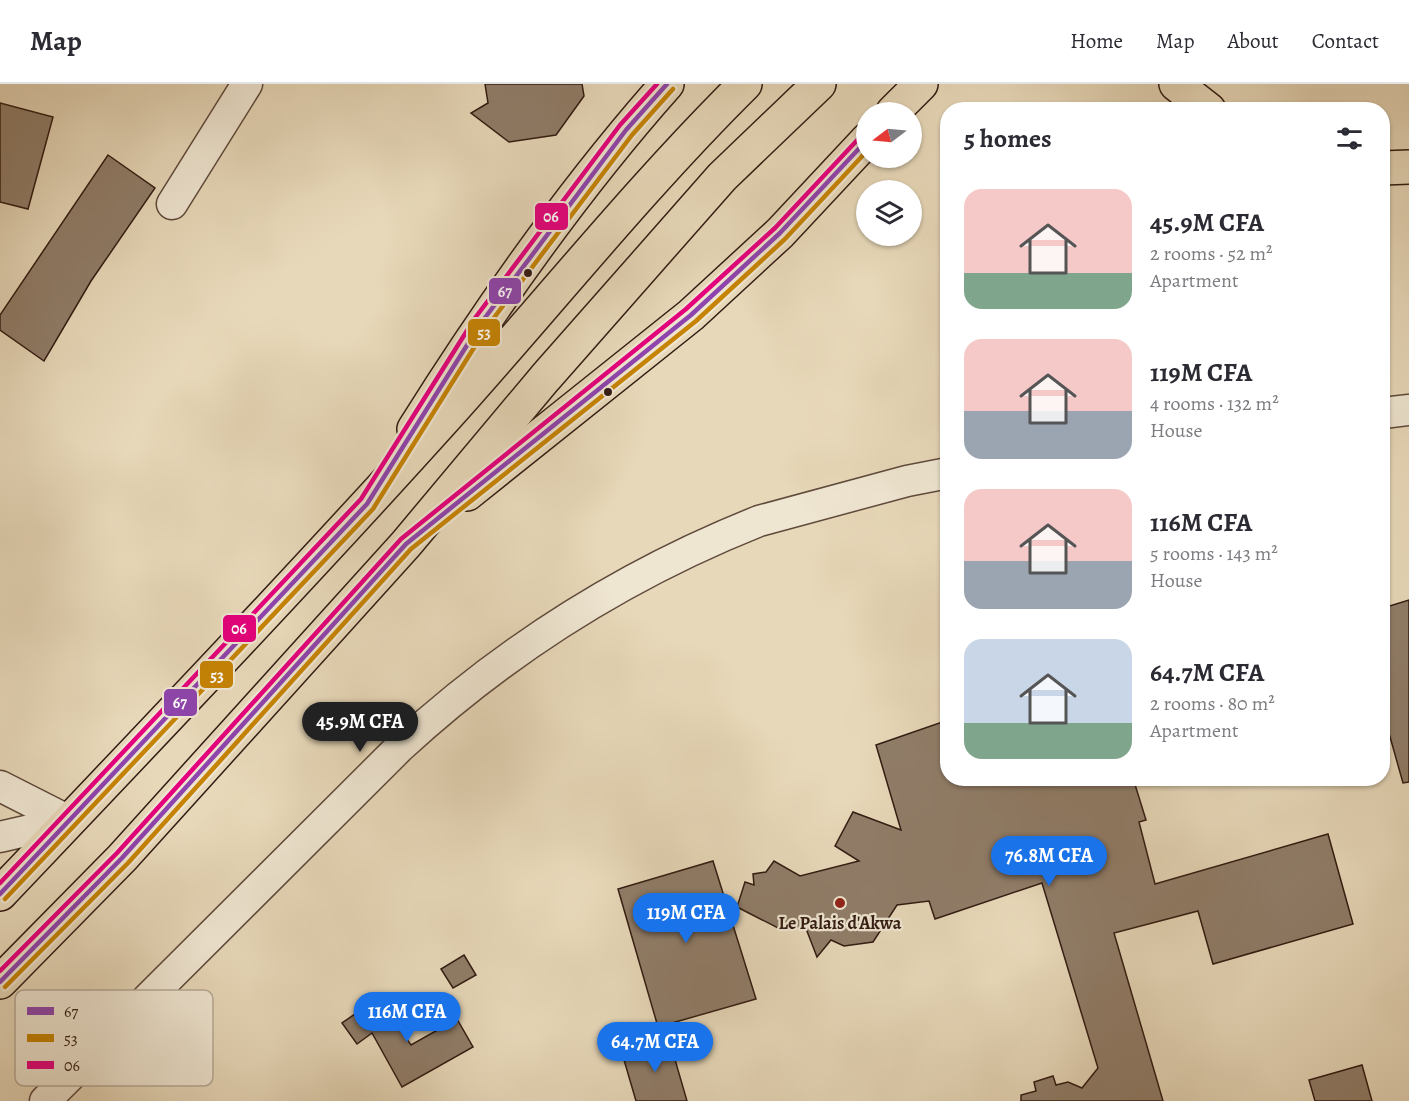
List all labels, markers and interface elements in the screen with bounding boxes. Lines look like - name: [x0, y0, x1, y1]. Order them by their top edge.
- text: Map: [30, 22, 82, 60]
- text: Home: [1070, 27, 1123, 55]
- text: Map: [1156, 27, 1194, 55]
- text: About: [1227, 27, 1279, 55]
- text: Contact: [1312, 27, 1379, 55]
- north arrow: [856, 102, 922, 168]
- map controls: [856, 102, 922, 246]
- text: 5 homes: [964, 121, 1052, 156]
- icon: filters: [1333, 122, 1366, 155]
- button: layers: [856, 180, 922, 246]
- line badge: 06: [534, 202, 569, 231]
- text: 45.9M CFA: [1150, 205, 1264, 240]
- text: 06: [543, 206, 559, 228]
- icon: home: [1012, 213, 1084, 285]
- text: 2 rooms · 52 m²: [1150, 240, 1273, 267]
- unlabelled marker: [522, 267, 534, 279]
- text: Apartment: [1150, 267, 1239, 294]
- line badge: 67: [488, 277, 522, 305]
- text: 67: [498, 281, 512, 303]
- line badge: 53: [467, 318, 501, 347]
- text: 53: [477, 322, 491, 344]
- text: 119M CFA: [1150, 355, 1252, 390]
- icon: home: [1012, 363, 1084, 435]
- unlabelled marker: [602, 386, 614, 398]
- text: 4 rooms · 132 m²: [1150, 390, 1279, 417]
- text: House: [1150, 417, 1202, 444]
- text: 116M CFA: [1150, 505, 1252, 540]
- icon: home: [1012, 513, 1084, 585]
- text: 5 rooms · 143 m²: [1150, 540, 1278, 567]
- text: House: [1150, 567, 1202, 594]
- line badge: 06: [222, 614, 257, 643]
- text: 06: [231, 618, 247, 640]
- text: 64.7M CFA: [1150, 655, 1264, 690]
- line badge: 53: [199, 660, 234, 689]
- icon: home: [1012, 663, 1084, 735]
- text: 53: [210, 665, 224, 687]
- line badge: 67: [163, 688, 198, 717]
- text: 2 rooms · 80 m²: [1150, 690, 1275, 717]
- text: 67: [173, 692, 187, 714]
- pin: 45.9M CFA: [291, 702, 429, 753]
- text: 45.9M CFA: [316, 708, 404, 735]
- text: Apartment: [1150, 717, 1239, 744]
- pin: 76.8M CFA: [980, 836, 1118, 887]
- text: 76.8M CFA: [1005, 842, 1093, 869]
- pin: 119M CFA: [624, 893, 748, 944]
- marker: Le Palais d'Akwa: [833, 896, 847, 910]
- text: 119M CFA: [647, 899, 725, 926]
- place label: Le Palais d'Akwa: [779, 911, 902, 935]
- legend: [15, 990, 213, 1086]
- pin: 116M CFA: [345, 992, 469, 1043]
- text: 116M CFA: [368, 998, 446, 1025]
- text: 67: [64, 1001, 78, 1023]
- pin: 64.7M CFA: [586, 1022, 724, 1073]
- text: 53: [64, 1028, 78, 1050]
- text: 64.7M CFA: [611, 1028, 699, 1055]
- text: 06: [64, 1055, 80, 1077]

